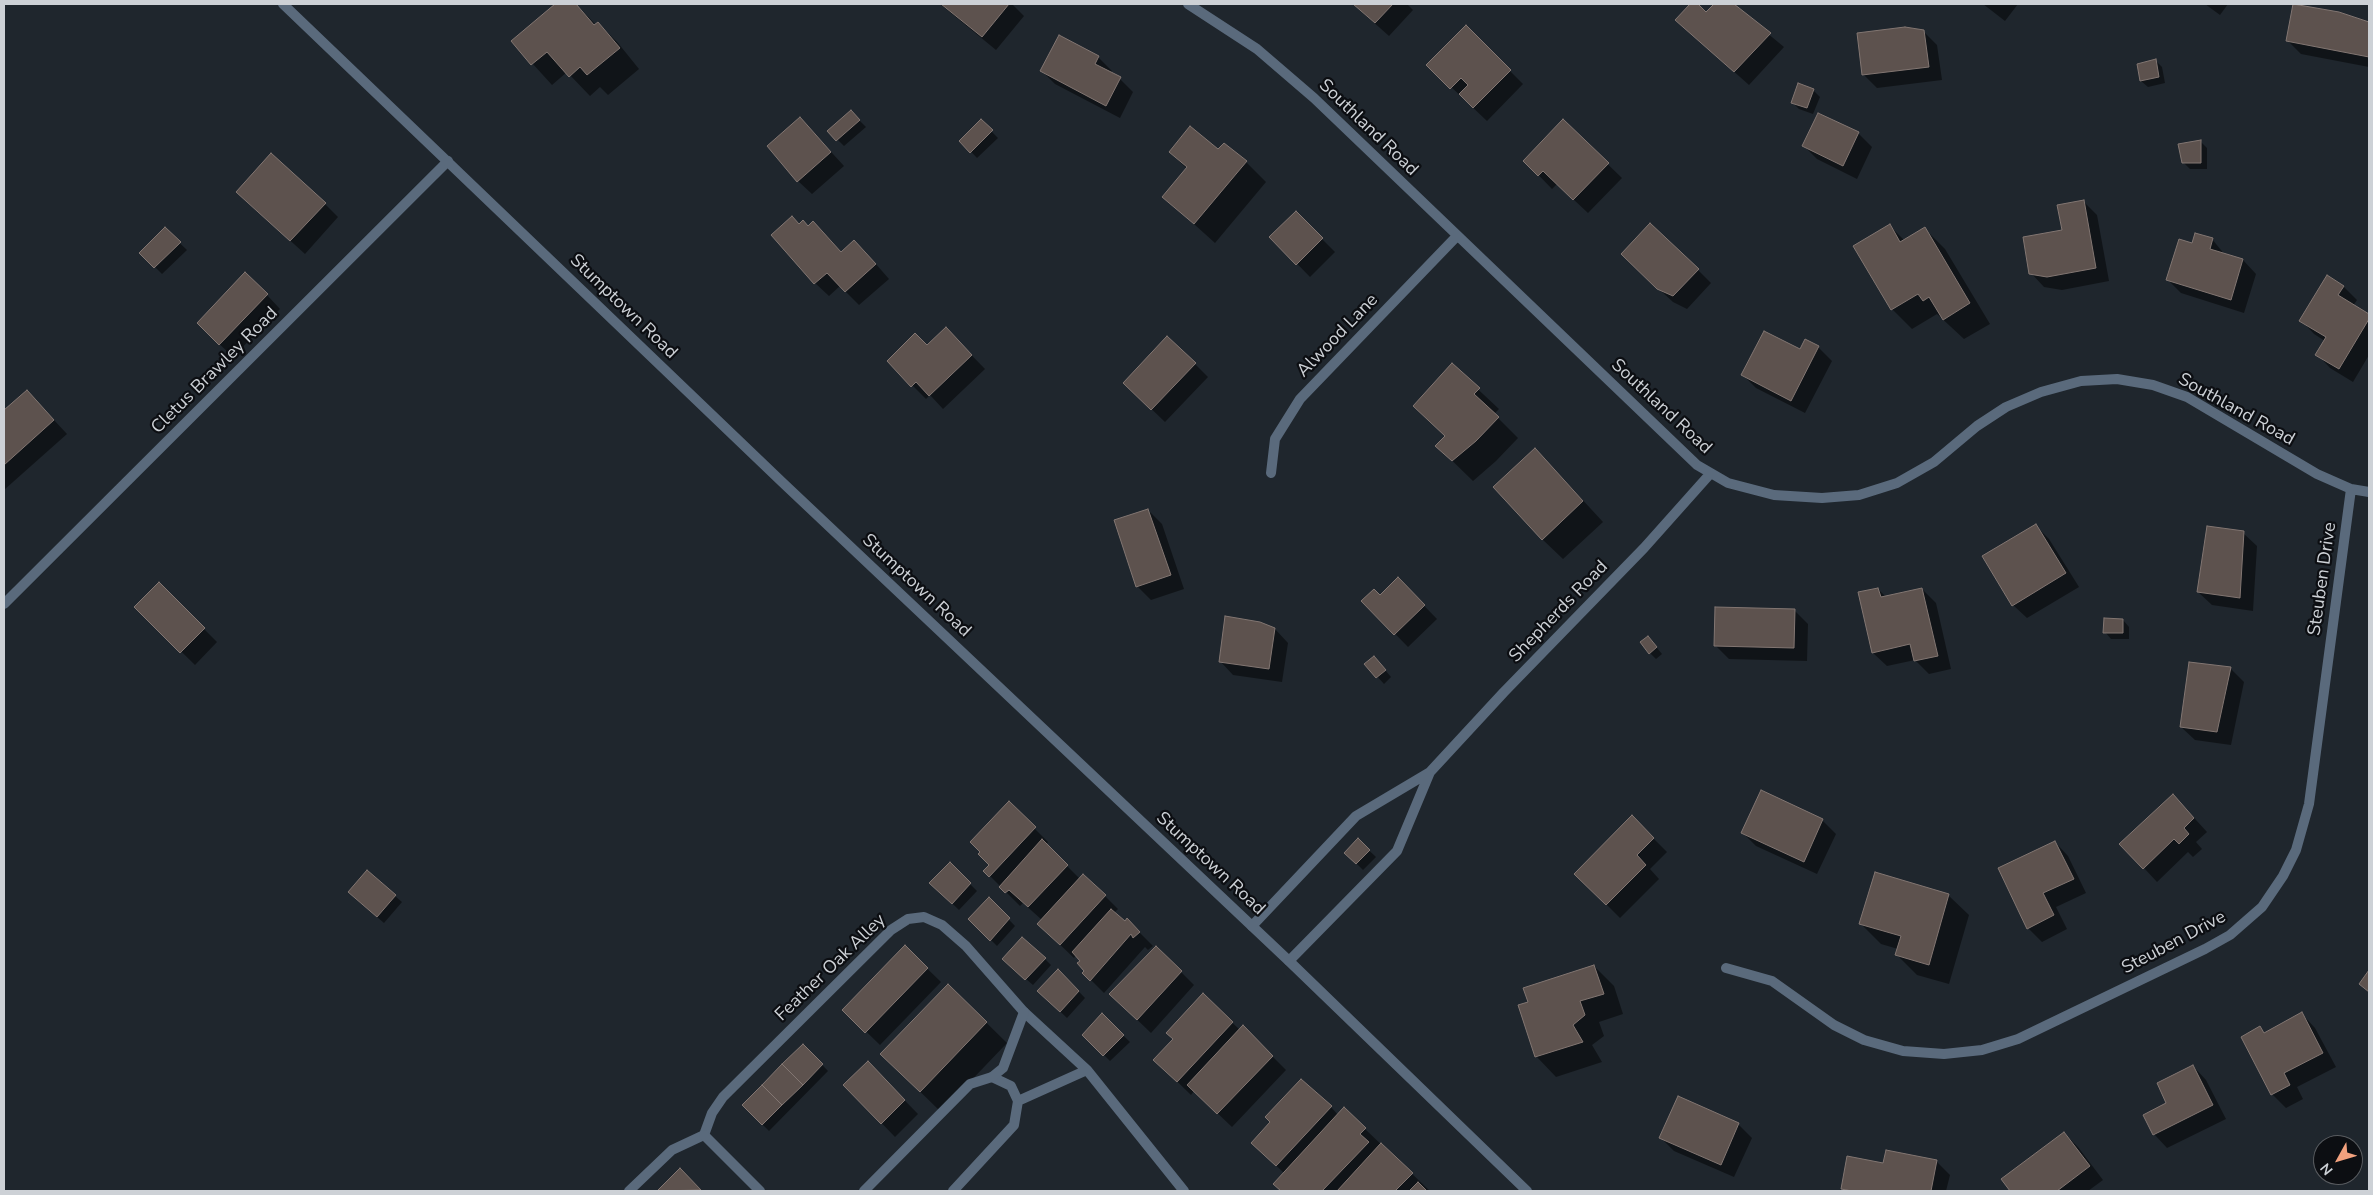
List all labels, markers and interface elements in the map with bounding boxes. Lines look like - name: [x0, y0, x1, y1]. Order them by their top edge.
- street label: Southland Road: [1314, 75, 1422, 181]
- street label: Stumptown Road: [565, 250, 681, 364]
- street label: Alwood Lane: [1293, 290, 1383, 382]
- street label: Cletus Brawley Road: [147, 303, 283, 439]
- street label: Southland Road: [1606, 355, 1716, 459]
- street label: Southland Road: [2174, 369, 2298, 451]
- street label: Steuben Drive: [2304, 521, 2342, 637]
- street label: Stumptown Road: [857, 530, 975, 642]
- street label: Shepherds Road: [1505, 557, 1613, 667]
- street label: Stumptown Road: [1151, 808, 1269, 920]
- street label: Steuben Drive: [2118, 907, 2230, 979]
- street label: Feather Oak Alley: [771, 910, 891, 1026]
- north arrow: [2313, 1135, 2363, 1185]
- text: N: [2316, 1159, 2337, 1179]

